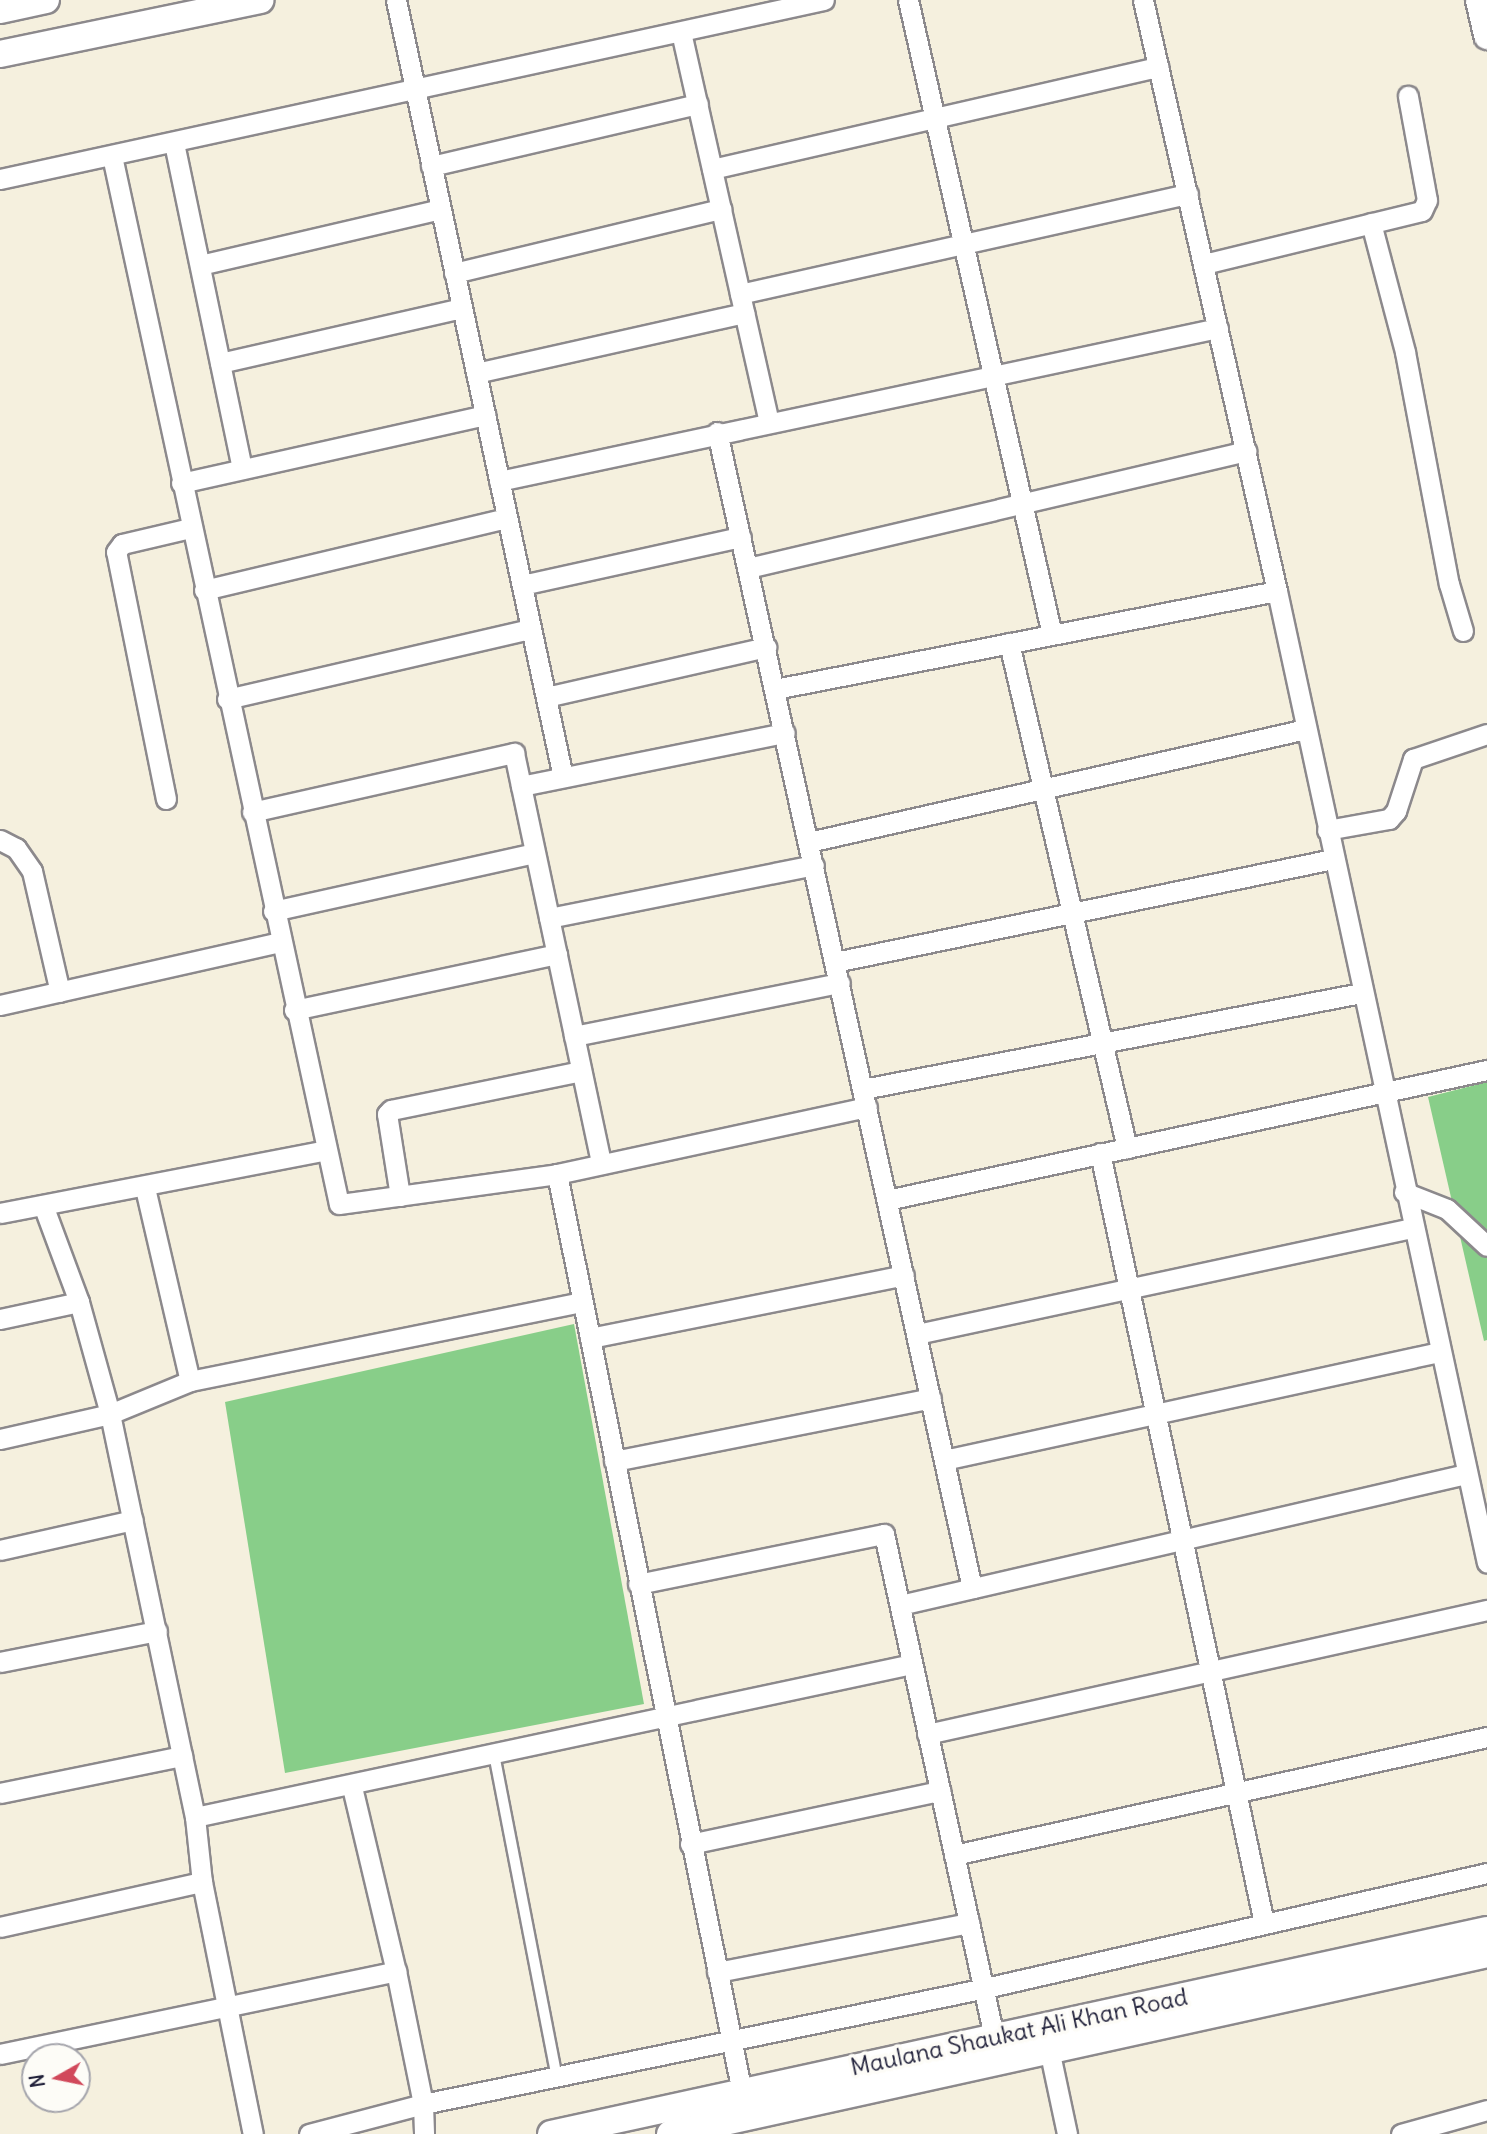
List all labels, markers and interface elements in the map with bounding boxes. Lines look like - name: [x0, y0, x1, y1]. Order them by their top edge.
- street label: Maulana Shaukat Ali Khan Road: [848, 1982, 1190, 2082]
- north arrow: [21, 2043, 91, 2113]
- text: N: [24, 2073, 50, 2089]

